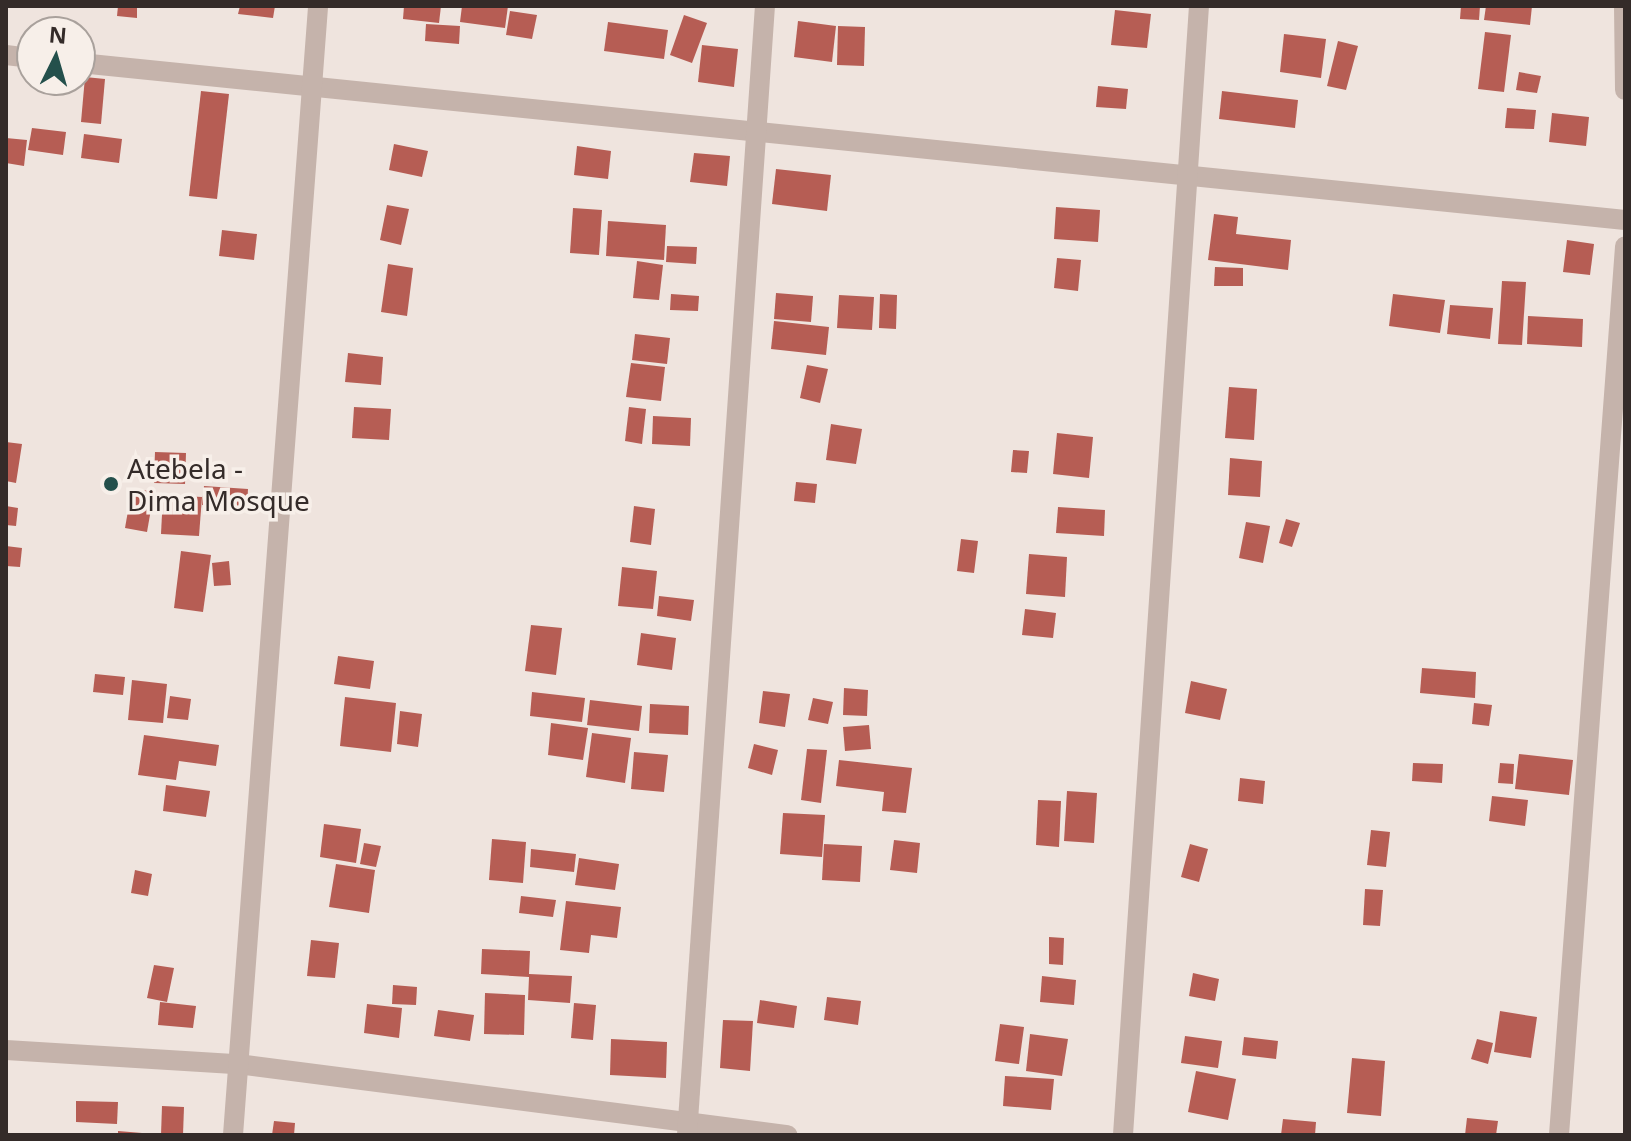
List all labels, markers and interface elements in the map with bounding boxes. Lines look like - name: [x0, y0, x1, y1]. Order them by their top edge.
- north arrow: [16, 16, 96, 96]
- text: N: [48, 18, 68, 50]
- place label: Atebela - Dima Mosque: [127, 451, 310, 517]
- marker: Atebela - Dima Mosque: [102, 475, 120, 493]

